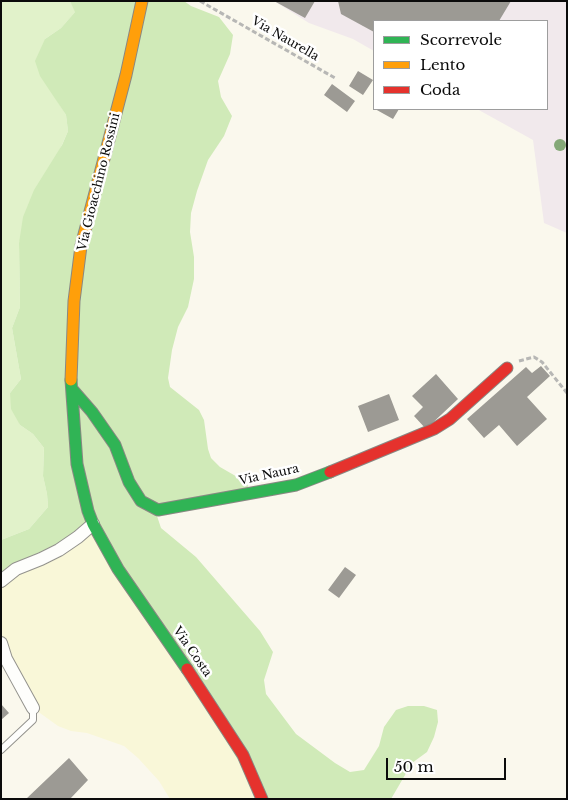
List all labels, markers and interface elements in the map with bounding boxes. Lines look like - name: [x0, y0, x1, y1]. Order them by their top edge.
- street label: Via Naurella: [249, 14, 321, 64]
- legend: [373, 20, 548, 110]
- text: Scorrevole: [420, 30, 502, 49]
- text: Lento: [420, 55, 465, 74]
- text: Coda: [420, 80, 460, 99]
- street label: Via Gioacchino Rossini: [75, 111, 123, 253]
- street label: Via Naura: [238, 462, 300, 488]
- street label: Via Costa: [170, 624, 214, 680]
- scale bar: [388, 748, 508, 780]
- text: 50 m: [394, 757, 434, 776]

